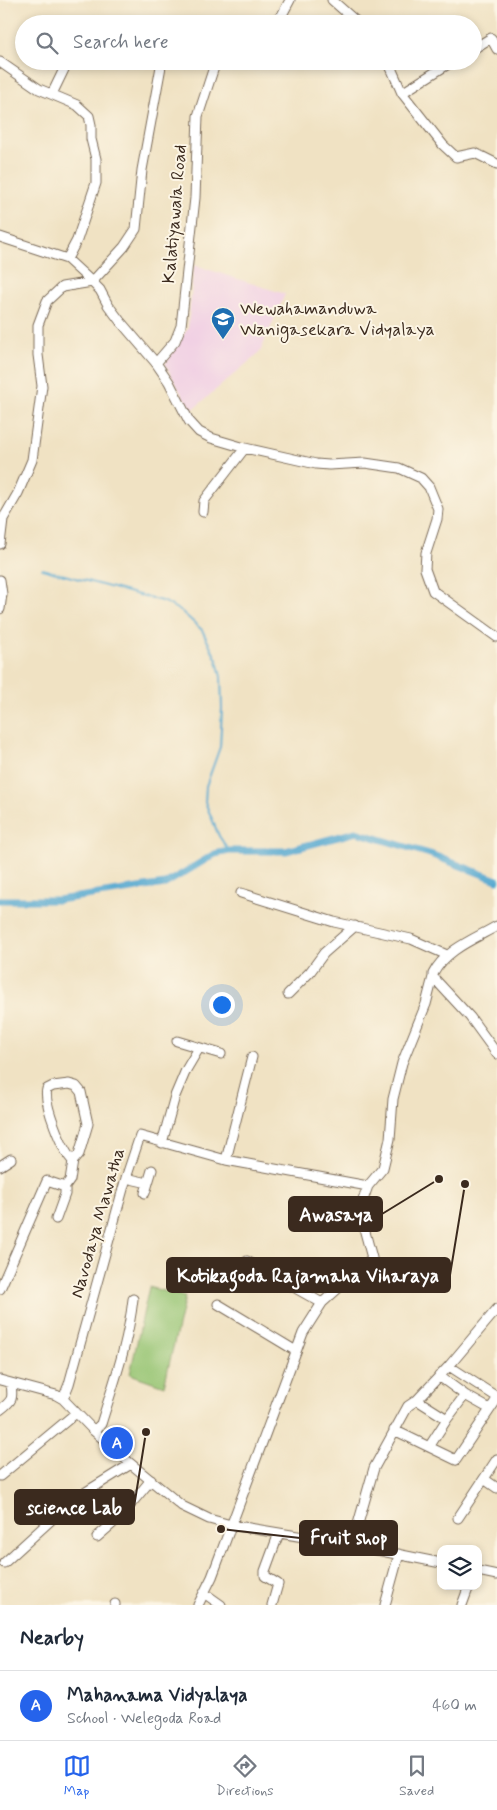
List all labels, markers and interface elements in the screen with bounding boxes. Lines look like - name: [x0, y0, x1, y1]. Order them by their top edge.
- search box: [15, 15, 482, 70]
- icon: search: [33, 29, 61, 57]
- text: Search here: [73, 30, 169, 55]
- street label: Kalatiyawala Road: [157, 143, 193, 285]
- place label: Wewahamanduwa Wanigasekara Vidyalaya: [240, 297, 435, 343]
- school or university icon: Wewahamanduwa Wanigasekara Vidyalaya: [210, 306, 236, 340]
- your location: [209, 992, 235, 1018]
- street label: Navodaya Mawatha: [65, 1145, 131, 1301]
- callout: Awasaya: [289, 1197, 382, 1231]
- text: Awasaya: [299, 1203, 373, 1228]
- callout: Kotikagoda Rajamaha Viharaya: [167, 1258, 450, 1292]
- text: Kotikagoda Rajamaha Viharaya: [177, 1264, 439, 1292]
- pin: A: [101, 1424, 133, 1462]
- callout: science Lab: [15, 1490, 134, 1524]
- text: science Lab: [25, 1496, 122, 1521]
- callout: Fruit shop: [300, 1521, 397, 1555]
- text: Fruit shop: [310, 1526, 388, 1551]
- map controls: [437, 1545, 482, 1590]
- button: layers: [437, 1545, 482, 1590]
- text: Nearby: [20, 1624, 84, 1652]
- text: Mahanama Vidyalaya: [67, 1683, 248, 1708]
- text: A: [31, 1695, 41, 1716]
- text: 460 m: [432, 1695, 477, 1716]
- text: School · Welegoda Road: [67, 1708, 221, 1729]
- tab: Map: [63, 1752, 91, 1800]
- tab: Directions: [216, 1752, 274, 1800]
- tab: Saved: [399, 1752, 434, 1800]

